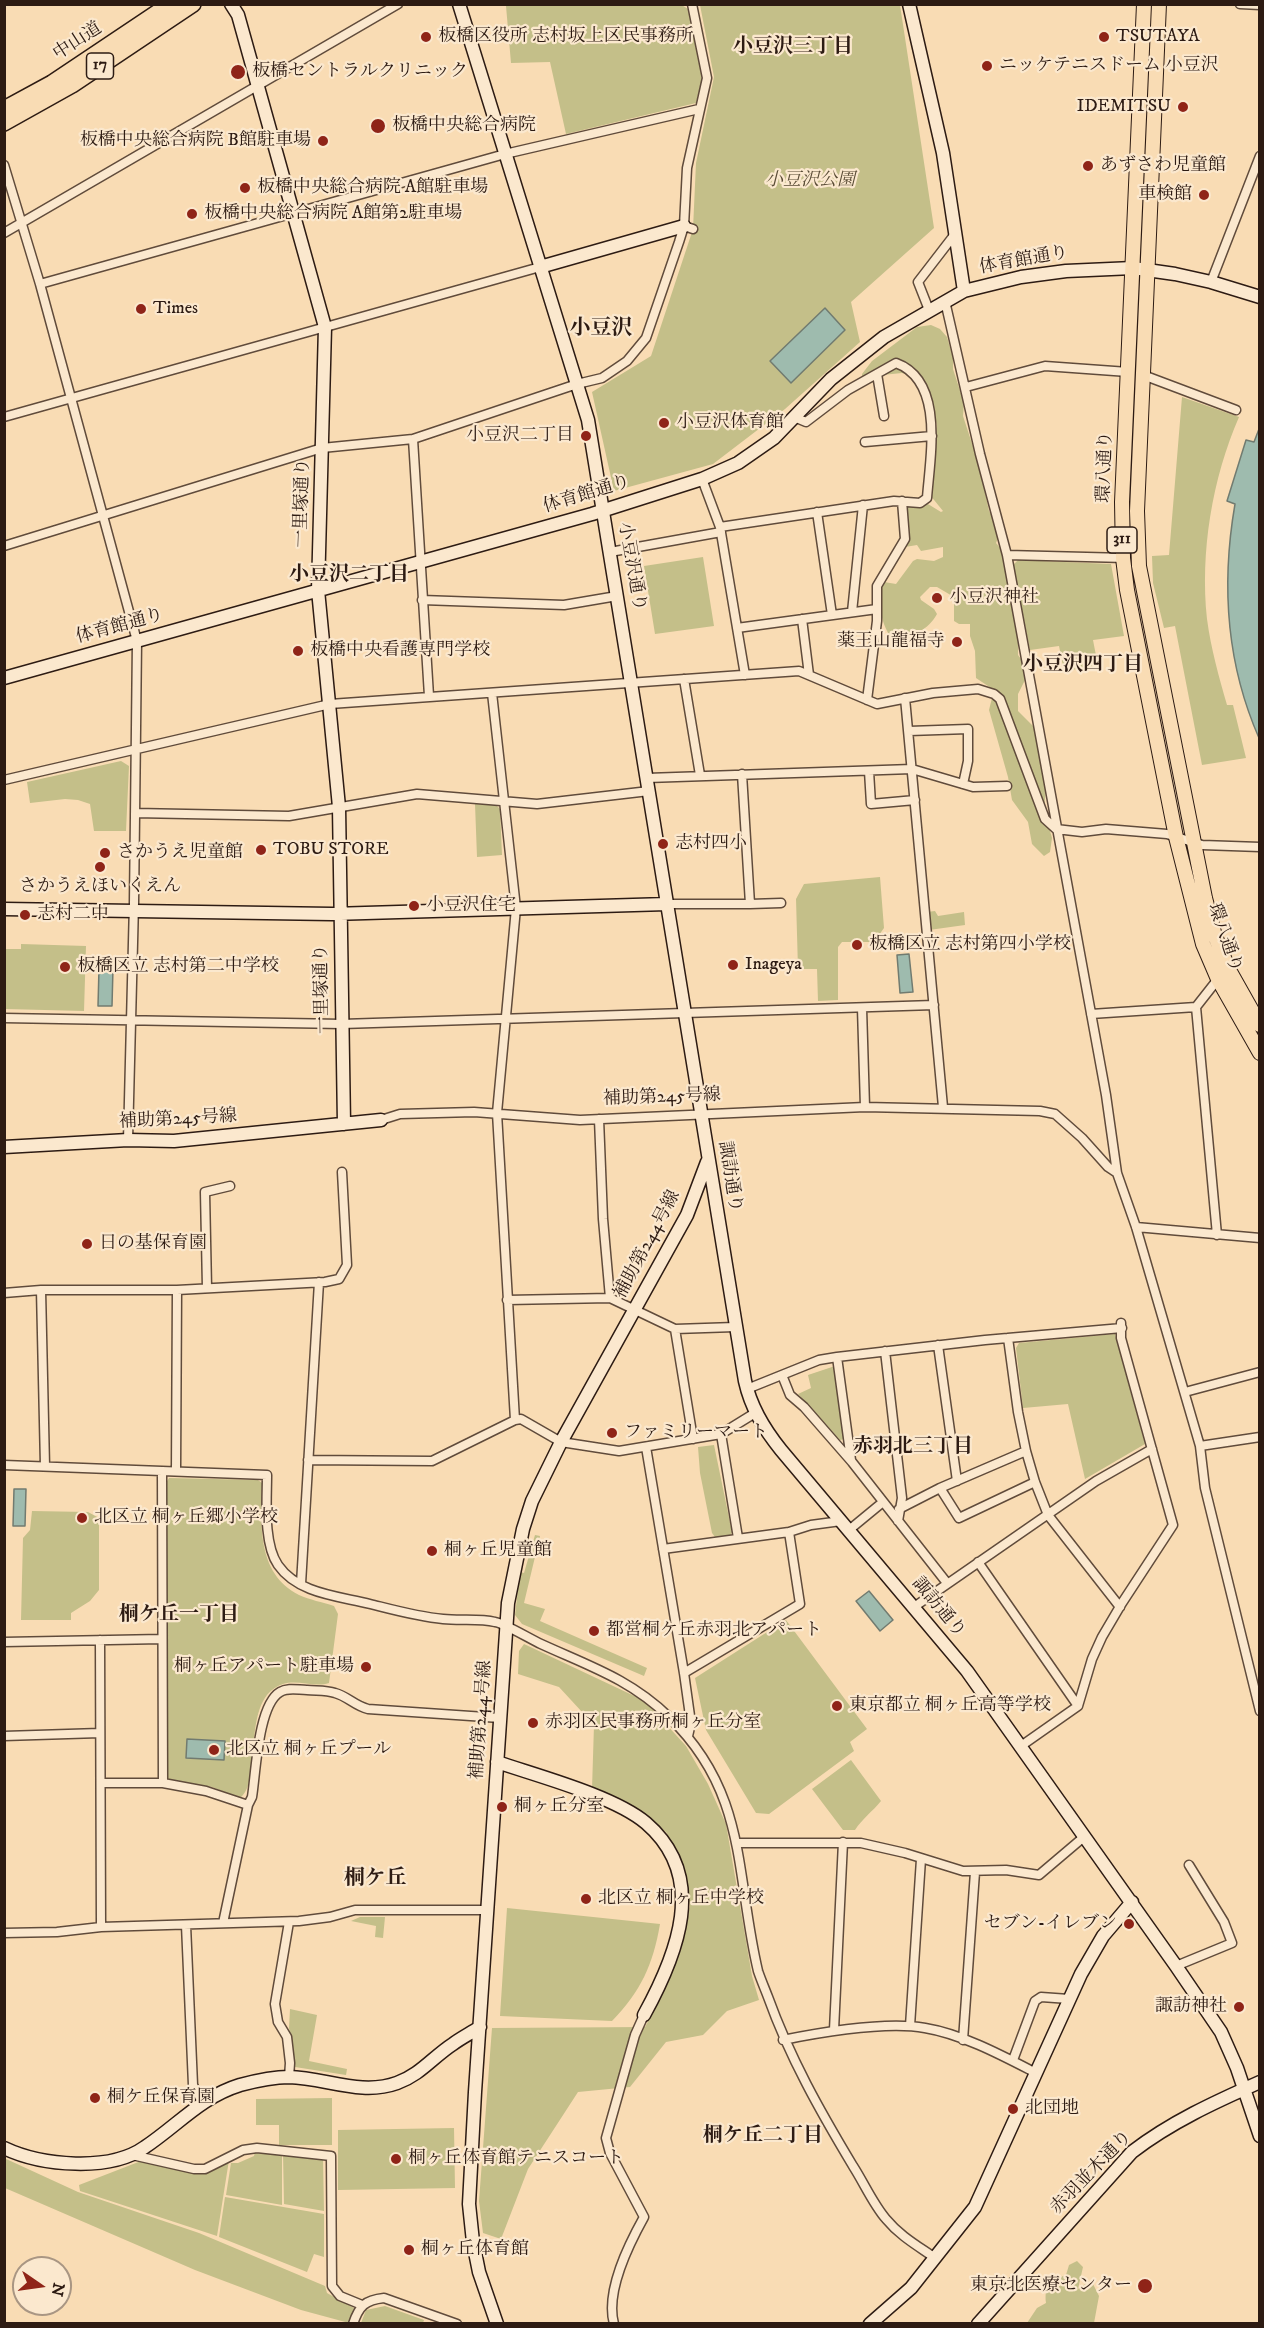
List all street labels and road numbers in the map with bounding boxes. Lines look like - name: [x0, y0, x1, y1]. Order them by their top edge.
- street label: 中山道: [49, 18, 107, 66]
- road number: 17: [86, 53, 114, 79]
- street label: 体育館通り: [978, 243, 1070, 279]
- street label: 環八通り: [1094, 431, 1118, 503]
- street label: 一里塚通り: [291, 458, 315, 548]
- street label: 体育館通り: [541, 472, 633, 518]
- street label: 小豆沢通り: [613, 521, 649, 613]
- road number: 311: [1107, 527, 1137, 553]
- street label: 体育館通り: [74, 605, 166, 649]
- street label: 環八通り: [1202, 900, 1246, 976]
- street label: 一里塚通り: [311, 944, 335, 1034]
- street label: 補助第245号線: [603, 1085, 721, 1111]
- street label: 補助第245号線: [118, 1106, 238, 1134]
- street label: 諏訪通り: [713, 1140, 745, 1214]
- street label: 補助第244号線: [610, 1187, 686, 1303]
- street label: 諏訪通り: [907, 1573, 969, 1643]
- street label: 補助第244号線: [467, 1660, 497, 1780]
- street label: 赤羽並木通り: [1047, 2127, 1137, 2219]

